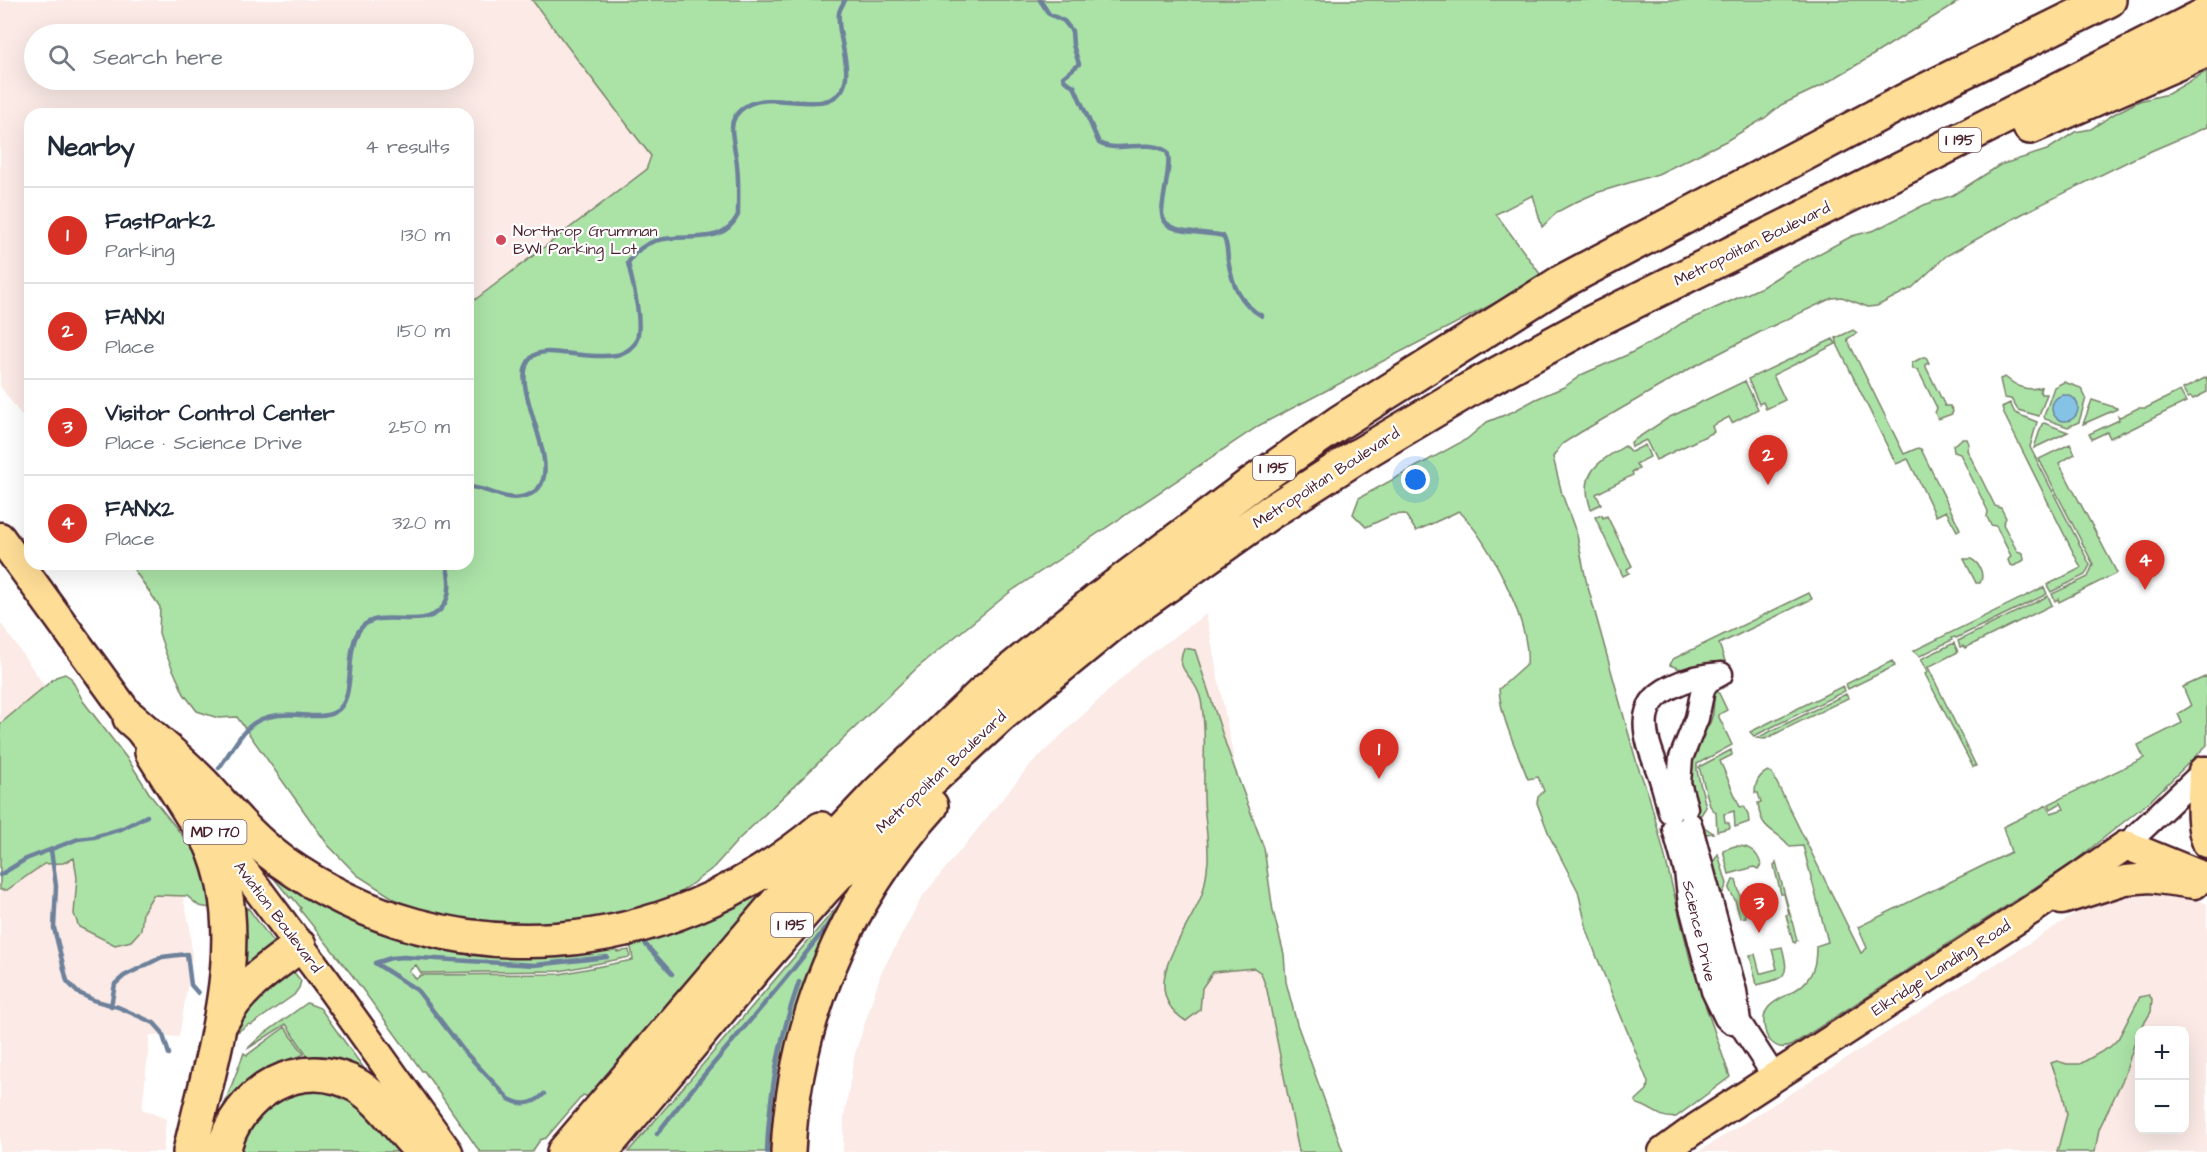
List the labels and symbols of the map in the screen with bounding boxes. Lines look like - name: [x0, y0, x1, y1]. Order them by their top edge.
- road number: I 195: [1939, 128, 1981, 152]
- street label: Metropolitan Boulevard: [1670, 197, 1834, 291]
- place label: Northrop Grumman BWI Parking Lot: [513, 220, 657, 261]
- marker: Northrop Grumman BWI Parking Lot: [494, 233, 508, 247]
- street label: Metropolitan Boulevard: [1248, 422, 1404, 534]
- pin: 2: [1748, 436, 1788, 485]
- road number: I 195: [1253, 456, 1295, 480]
- your location: [1401, 465, 1430, 494]
- pin: 4: [2126, 540, 2164, 590]
- street label: Metropolitan Boulevard: [871, 706, 1011, 838]
- pin: 1: [1360, 730, 1398, 779]
- road number: MD 170: [184, 820, 246, 844]
- street label: Aviation Boulevard: [229, 857, 327, 977]
- street label: Science Drive: [1677, 878, 1721, 984]
- pin: 3: [1740, 884, 1778, 933]
- road number: I 195: [771, 913, 813, 937]
- street label: Elkridge Landing Road: [1867, 915, 2015, 1022]

